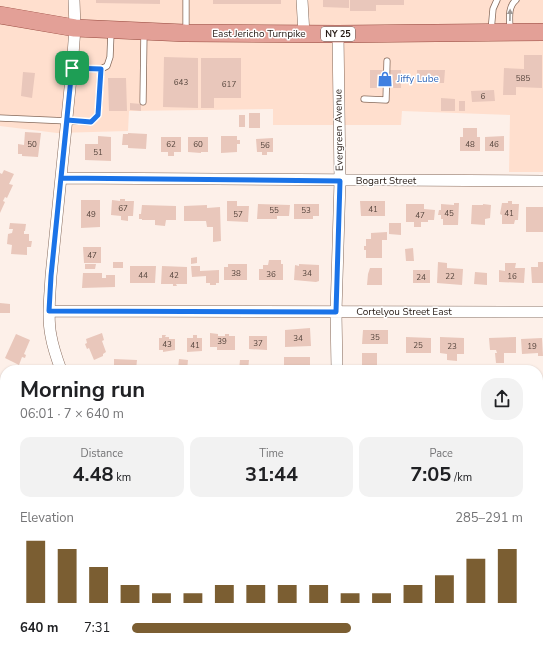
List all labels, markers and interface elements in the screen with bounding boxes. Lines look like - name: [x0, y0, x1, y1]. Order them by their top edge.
- one-way arrow: [507, 9, 514, 21]
- street label: East Jericho Turnpike: [212, 27, 306, 41]
- road number: NY 25: [321, 27, 355, 41]
- pin: [55, 51, 89, 85]
- icon: arrive: [61, 57, 83, 79]
- shop icon: Jiffy Lube: [376, 70, 394, 88]
- place label: Jiffy Lube: [396, 72, 439, 86]
- house number: 585: [516, 73, 530, 84]
- house number: 643: [174, 77, 188, 88]
- house number: 617: [222, 79, 236, 90]
- street label: Evergreen Avenue: [331, 89, 347, 171]
- house number: 6: [481, 91, 486, 102]
- house number: 50: [27, 139, 37, 150]
- house number: 62: [166, 139, 176, 150]
- house number: 60: [193, 139, 203, 150]
- house number: 48: [465, 139, 475, 150]
- house number: 46: [489, 139, 499, 150]
- house number: 56: [260, 140, 270, 151]
- house number: 51: [93, 147, 103, 158]
- street label: Bogart Street: [356, 174, 417, 188]
- house number: 67: [118, 203, 128, 214]
- house number: 41: [368, 204, 378, 215]
- house number: 55: [269, 205, 279, 216]
- house number: 53: [301, 205, 311, 216]
- house number: 45: [444, 208, 454, 219]
- house number: 41: [504, 208, 514, 219]
- house number: 49: [86, 209, 96, 220]
- house number: 57: [233, 209, 243, 220]
- house number: 47: [415, 210, 425, 221]
- house number: 47: [87, 250, 97, 261]
- house number: 38: [231, 268, 241, 279]
- house number: 34: [302, 268, 312, 279]
- house number: 36: [266, 269, 276, 280]
- house number: 44: [138, 270, 148, 281]
- house number: 42: [169, 270, 179, 281]
- house number: 22: [445, 271, 455, 282]
- house number: 16: [507, 271, 517, 282]
- house number: 24: [416, 272, 426, 283]
- street label: Cortelyou Street East: [356, 305, 452, 319]
- house number: 35: [370, 332, 380, 343]
- house number: 34: [293, 333, 303, 344]
- house number: 39: [217, 336, 227, 347]
- house number: 37: [253, 338, 263, 349]
- house number: 43: [162, 339, 172, 350]
- house number: 41: [190, 340, 200, 351]
- house number: 25: [413, 340, 423, 351]
- house number: 23: [447, 341, 457, 352]
- house number: 19: [527, 341, 537, 352]
- text: Morning run: [20, 375, 145, 405]
- button: share: [481, 378, 523, 420]
- text: 06:01 · 7 × 640 m: [20, 405, 124, 423]
- text: Distance: [80, 446, 123, 461]
- text: Time: [259, 446, 284, 461]
- text: Pace: [429, 446, 453, 461]
- text: 4.48: [72, 461, 113, 488]
- text: 31:44: [245, 461, 298, 488]
- text: 7:05: [410, 461, 451, 488]
- text: km: [113, 470, 131, 485]
- text: /km: [451, 470, 472, 485]
- text: Elevation: [20, 509, 74, 527]
- text: 285–291 m: [455, 509, 523, 527]
- text: 640 m: [20, 619, 58, 637]
- text: 7:31: [84, 619, 110, 637]

